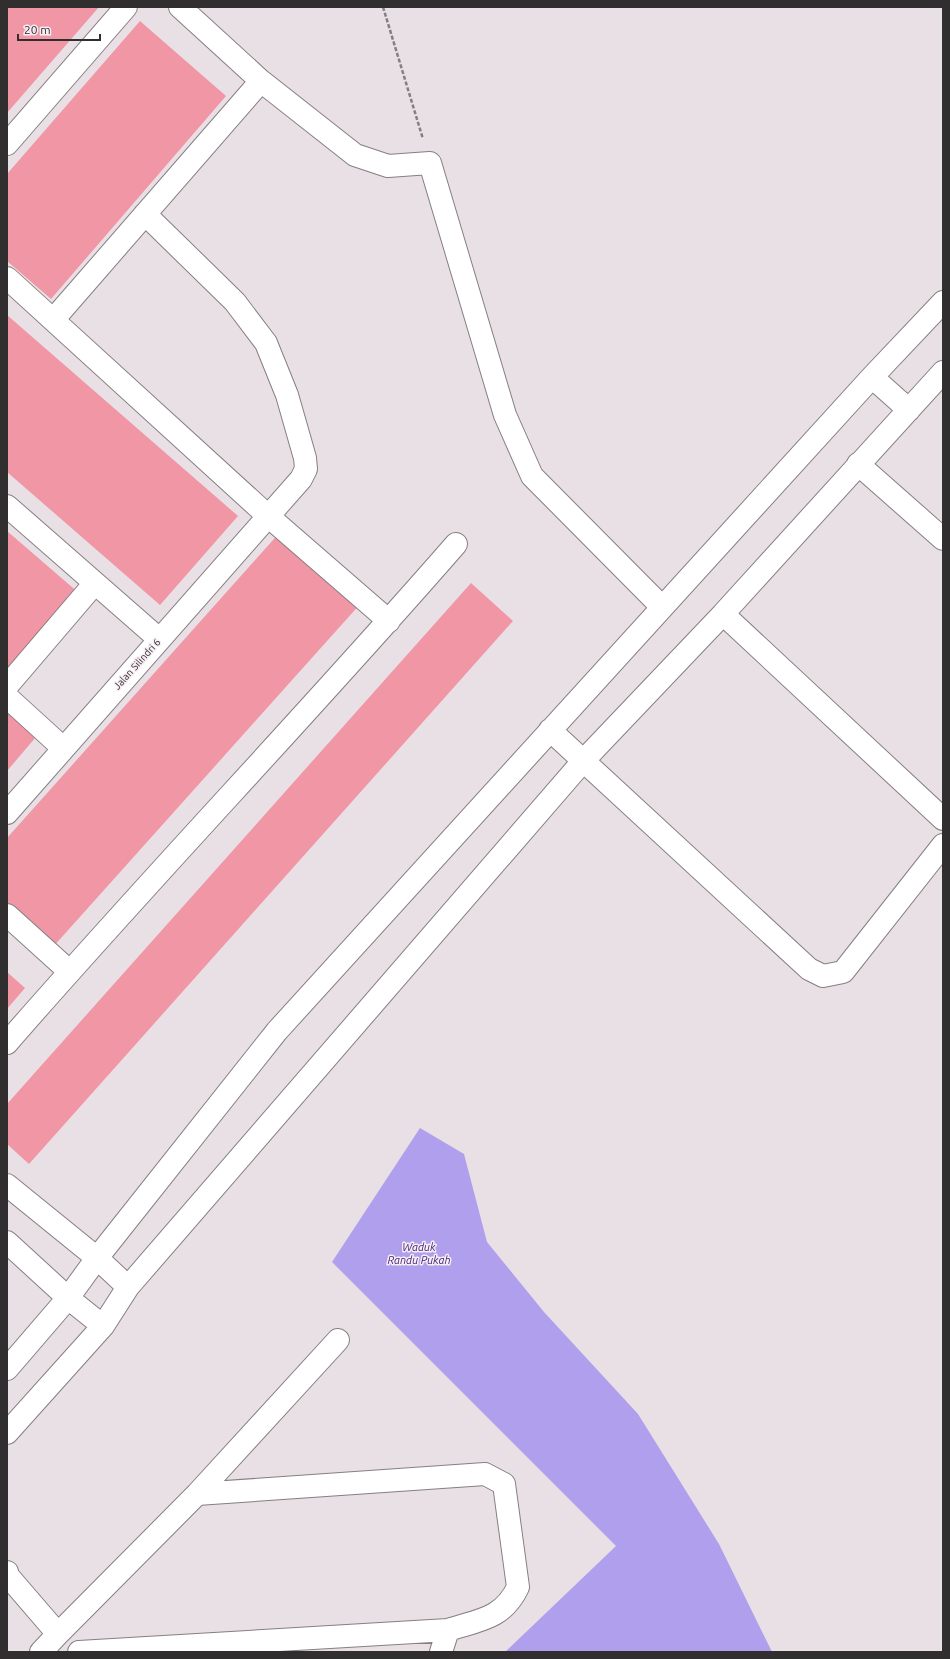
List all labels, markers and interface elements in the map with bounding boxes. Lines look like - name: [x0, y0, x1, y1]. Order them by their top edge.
- scale bar: [18, 16, 100, 42]
- text: 20 m: [24, 23, 51, 36]
- street label: Jalan Silindri 6: [111, 636, 163, 692]
- water label: Waduk Randu Pukah: [387, 1241, 451, 1266]

